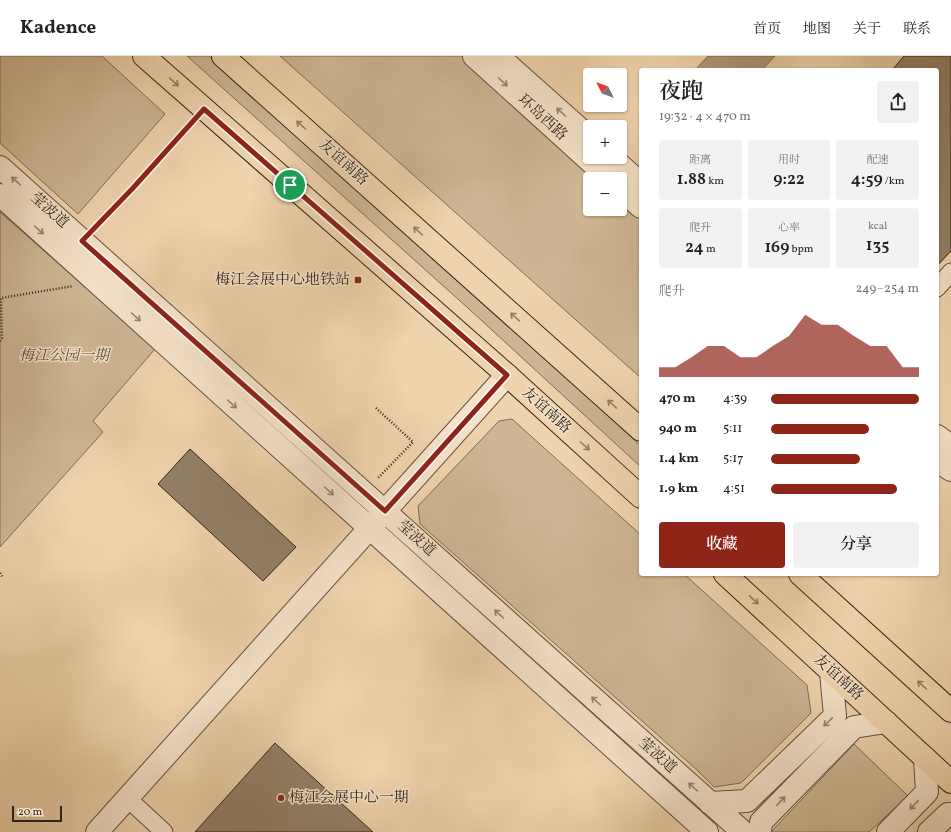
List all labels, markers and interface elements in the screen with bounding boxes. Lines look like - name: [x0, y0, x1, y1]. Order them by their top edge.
- text: Kadence: [20, 15, 96, 41]
- text: 首页: [753, 20, 781, 39]
- text: 地图: [803, 20, 831, 39]
- text: 关于: [853, 20, 881, 39]
- text: 联系: [903, 20, 931, 39]
- north arrow: [583, 68, 627, 112]
- map controls: [583, 68, 627, 216]
- one-way arrow: [168, 77, 178, 86]
- one-way arrow: [498, 77, 508, 87]
- text: 夜跑: [659, 77, 703, 108]
- button: share: [877, 81, 919, 123]
- street label: 环岛西路: [513, 90, 571, 146]
- one-way arrow: [556, 108, 566, 117]
- text: 19:32 · 4 × 470 m: [659, 108, 751, 126]
- button: +: [583, 120, 627, 164]
- one-way arrow: [295, 121, 306, 130]
- street label: 友谊南路: [314, 135, 372, 191]
- text: 距离: [689, 153, 711, 168]
- text: 用时: [778, 153, 800, 168]
- text: 配速: [867, 153, 889, 168]
- pin: [273, 168, 307, 202]
- text: 1.88: [677, 168, 706, 191]
- text: 9:22: [773, 168, 805, 191]
- text: 4:59: [851, 168, 883, 191]
- button: −: [583, 172, 627, 216]
- icon: arrive: [279, 174, 301, 196]
- text: km: [706, 174, 724, 189]
- text: /km: [883, 174, 905, 189]
- one-way arrow: [11, 177, 21, 186]
- street label: 莹波道: [25, 188, 73, 234]
- text: kcal: [868, 219, 887, 234]
- text: 爬升: [689, 221, 711, 236]
- text: 心率: [778, 221, 800, 236]
- one-way arrow: [34, 226, 45, 235]
- one-way arrow: [413, 226, 423, 235]
- text: 135: [866, 234, 889, 257]
- text: 24: [685, 236, 704, 259]
- text: 169: [764, 236, 789, 259]
- text: m: [704, 242, 716, 257]
- text: bpm: [789, 242, 814, 257]
- place label: 梅江会展中心地铁站: [215, 270, 350, 291]
- marker: 梅江会展中心地铁站: [353, 275, 363, 285]
- text: 249–254 m: [855, 280, 919, 298]
- text: 爬升: [659, 283, 685, 301]
- one-way arrow: [131, 313, 141, 322]
- one-way arrow: [510, 313, 520, 322]
- park label: 梅江公园一期: [19, 346, 112, 367]
- street label: 友谊南路: [517, 383, 575, 439]
- text: 470 m: [659, 390, 696, 408]
- text: 4:39: [723, 390, 747, 408]
- one-way arrow: [607, 399, 617, 409]
- one-way arrow: [227, 400, 238, 409]
- text: 940 m: [659, 420, 697, 438]
- text: 5:11: [723, 420, 742, 438]
- one-way arrow: [580, 442, 591, 451]
- text: 1.4 km: [659, 450, 699, 468]
- text: 5:17: [723, 450, 744, 468]
- text: 1.9 km: [659, 480, 698, 498]
- text: 4:51: [723, 480, 745, 498]
- one-way arrow: [324, 487, 334, 496]
- street label: 莹波道: [392, 516, 440, 562]
- button: 收藏: [659, 522, 785, 568]
- button: 分享: [793, 522, 919, 568]
- one-way arrow: [749, 596, 759, 605]
- one-way arrow: [494, 609, 504, 618]
- street label: 友谊南路: [809, 650, 867, 706]
- one-way arrow: [917, 680, 927, 689]
- one-way arrow: [591, 696, 601, 705]
- one-way arrow: [823, 717, 833, 727]
- street label: 莹波道: [633, 733, 681, 779]
- one-way arrow: [687, 783, 698, 792]
- place label: 梅江会展中心一期: [289, 788, 409, 809]
- marker: 梅江会展中心一期: [276, 793, 286, 803]
- one-way arrow: [776, 796, 786, 806]
- one-way arrow: [909, 800, 919, 810]
- scale bar: [12, 804, 62, 823]
- text: 20 m: [18, 805, 42, 820]

